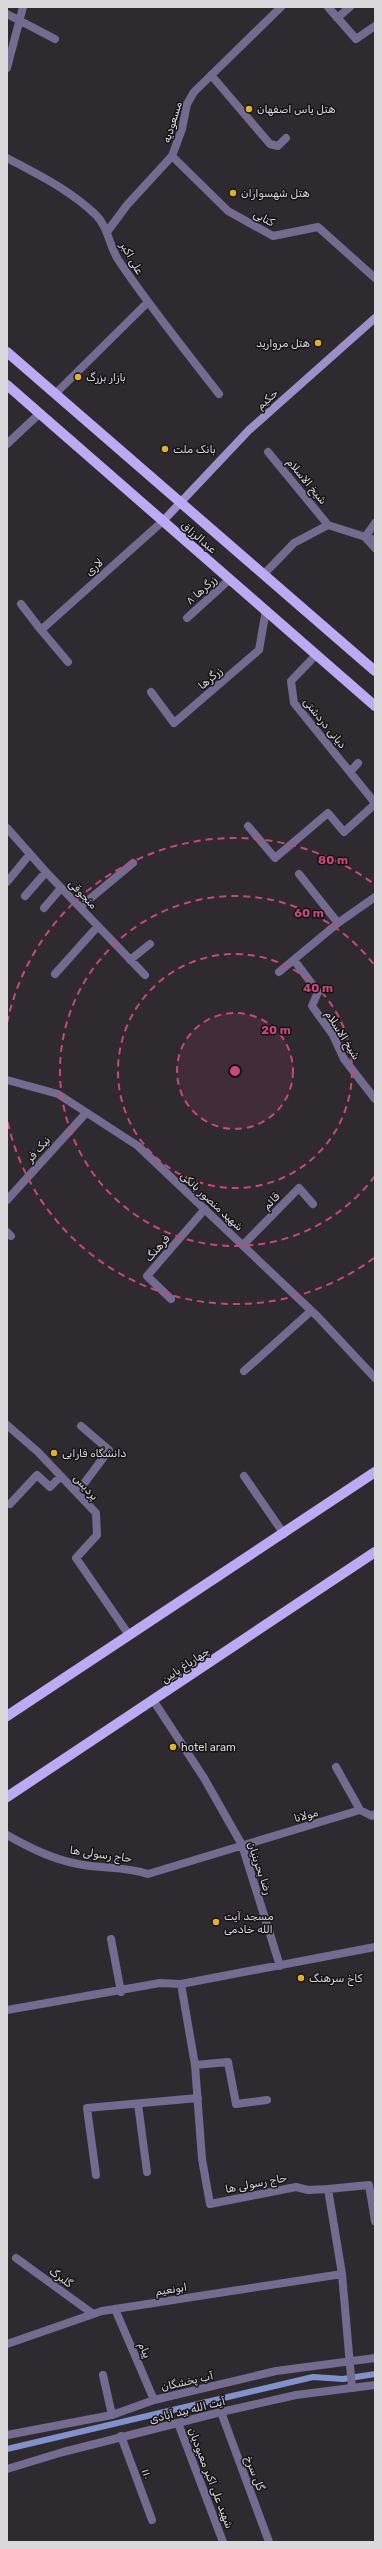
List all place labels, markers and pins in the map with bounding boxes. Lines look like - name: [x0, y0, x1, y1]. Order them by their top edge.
- place label: هتل یاس اصفهان: [257, 103, 335, 116]
- marker: هتل یاس اصفهان: [244, 104, 254, 114]
- place label: هتل شهسواران: [241, 187, 310, 201]
- marker: هتل شهسواران: [228, 188, 238, 198]
- place label: هتل مروارید: [256, 337, 310, 351]
- marker: هتل مروارید: [313, 338, 323, 348]
- place label: بازار بزرگ: [86, 371, 126, 384]
- marker: بازار بزرگ: [73, 372, 83, 382]
- place label: بانک ملت: [173, 443, 216, 456]
- marker: بانک ملت: [160, 444, 170, 454]
- centre of rings: [228, 1064, 242, 1078]
- place label: دانشگاه فارابی: [62, 1447, 126, 1460]
- marker: دانشگاه فارابی: [49, 1448, 59, 1458]
- place label: hotel aram: [181, 1741, 236, 1754]
- marker: hotel aram: [168, 1742, 178, 1752]
- place label: مسجد آیت الله خادمی: [224, 1910, 274, 1936]
- marker: مسجد آیت الله خادمی: [211, 1917, 221, 1927]
- place label: کاخ سرهنگ: [309, 1972, 362, 1987]
- marker: کاخ سرهنگ: [296, 1973, 306, 1983]

